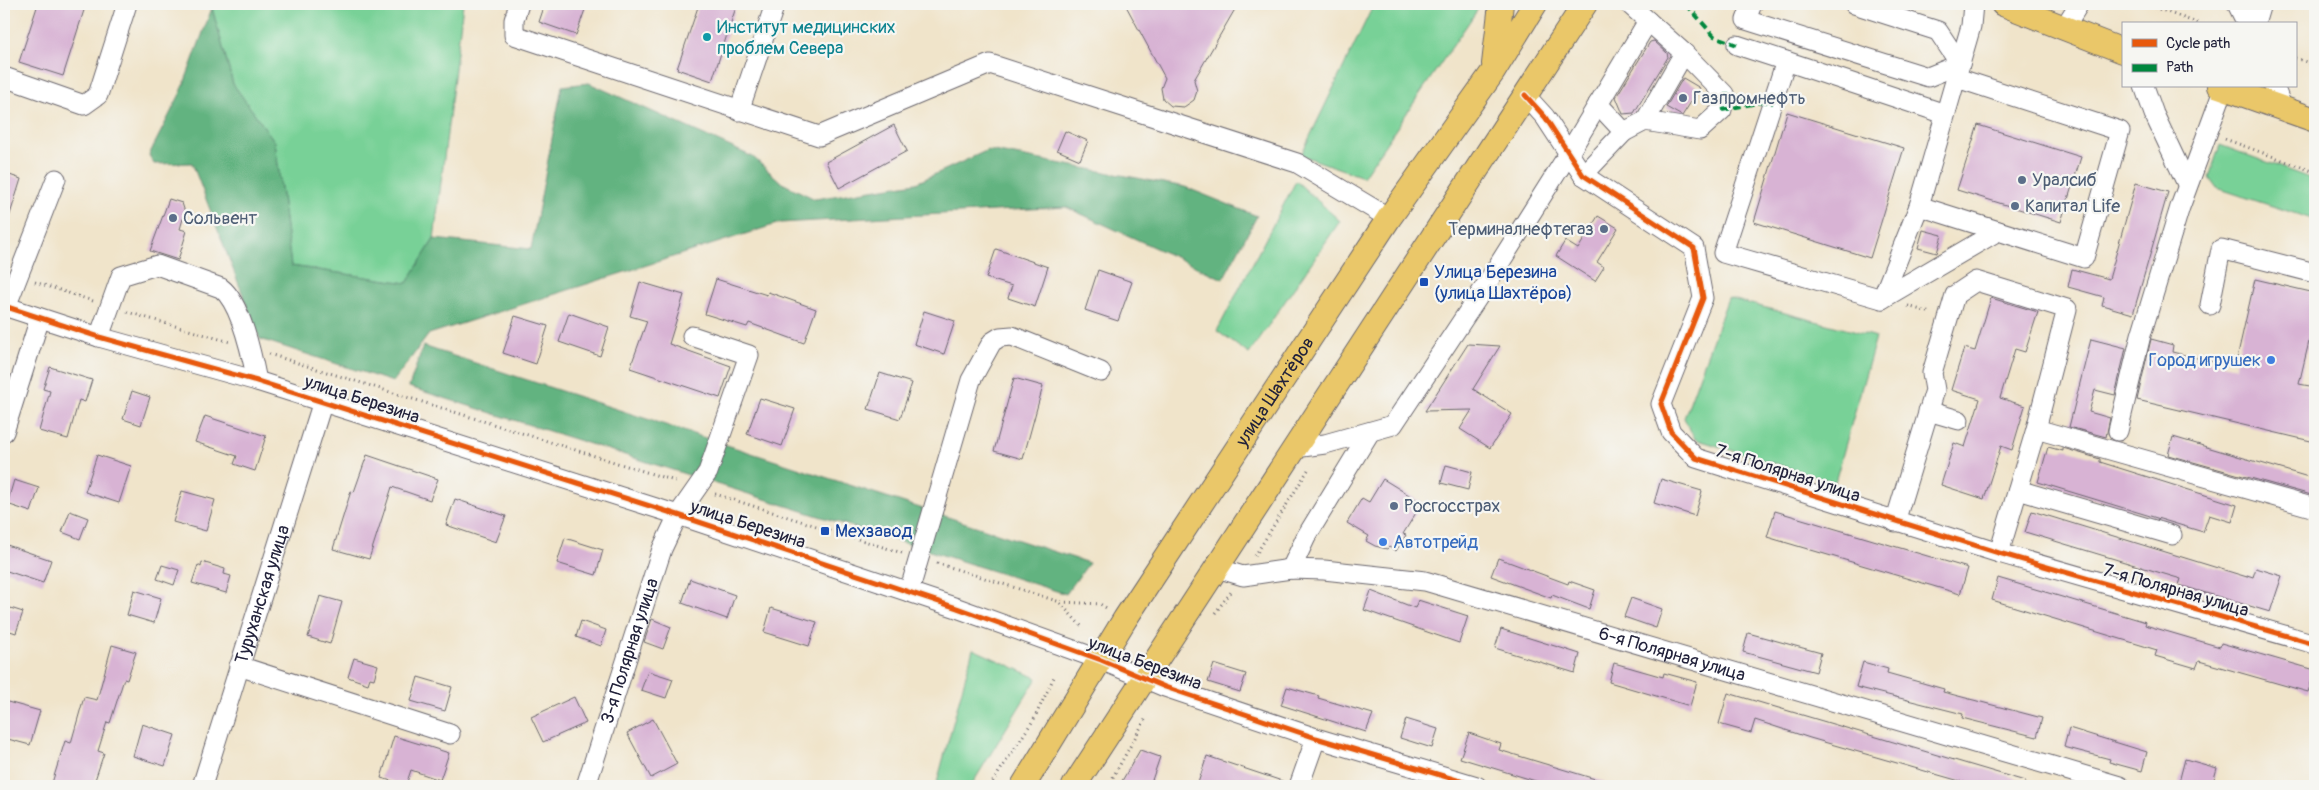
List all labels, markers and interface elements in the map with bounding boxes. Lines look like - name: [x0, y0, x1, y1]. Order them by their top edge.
- place label: Институт медицинских проблем Севера: [717, 16, 896, 60]
- legend: [2122, 22, 2296, 88]
- marker: Институт медицинских проблем Севера: [701, 31, 713, 43]
- text: Cycle path: [2166, 34, 2230, 53]
- text: Path: [2166, 58, 2193, 77]
- place label: Газпромнефть: [1693, 87, 1806, 110]
- marker: Газпромнефть: [1677, 92, 1689, 104]
- place label: Уралсиб: [2032, 169, 2097, 192]
- marker: Уралсиб: [2016, 174, 2028, 186]
- place label: Капитал Life: [2025, 195, 2120, 218]
- marker: Капитал Life: [2009, 200, 2021, 212]
- place label: Сольвент: [183, 207, 257, 230]
- marker: Сольвент: [167, 212, 179, 224]
- place label: Терминалнефтегаз: [1448, 218, 1594, 241]
- marker: Терминалнефтегаз: [1598, 223, 1610, 235]
- place label: Улица Березина (улица Шахтёров): [1434, 261, 1573, 305]
- marker: Улица Березина (улица Шахтёров): [1418, 276, 1430, 288]
- street label: улица Шахтёров: [1230, 333, 1320, 452]
- place label: Город игрушек: [2149, 349, 2261, 372]
- marker: Город игрушек: [2265, 354, 2277, 366]
- street label: улица Березина: [300, 370, 422, 429]
- street label: 7-я Полярная улица: [1712, 439, 1863, 508]
- street label: улица Березина: [686, 495, 808, 554]
- place label: Росгосстрах: [1404, 495, 1500, 518]
- marker: Росгосстрах: [1388, 500, 1400, 512]
- place label: Мехзавод: [835, 520, 912, 543]
- street label: Туруханская улица: [230, 522, 295, 667]
- marker: Мехзавод: [819, 525, 831, 537]
- place label: Автотрейд: [1393, 531, 1478, 554]
- marker: Автотрейд: [1377, 536, 1389, 548]
- street label: 7-я Полярная улица: [2100, 559, 2252, 622]
- street label: 3-я Полярная улица: [596, 575, 664, 727]
- street label: 6-я Полярная улица: [1596, 622, 1748, 687]
- street label: улица Березина: [1084, 631, 1205, 696]

